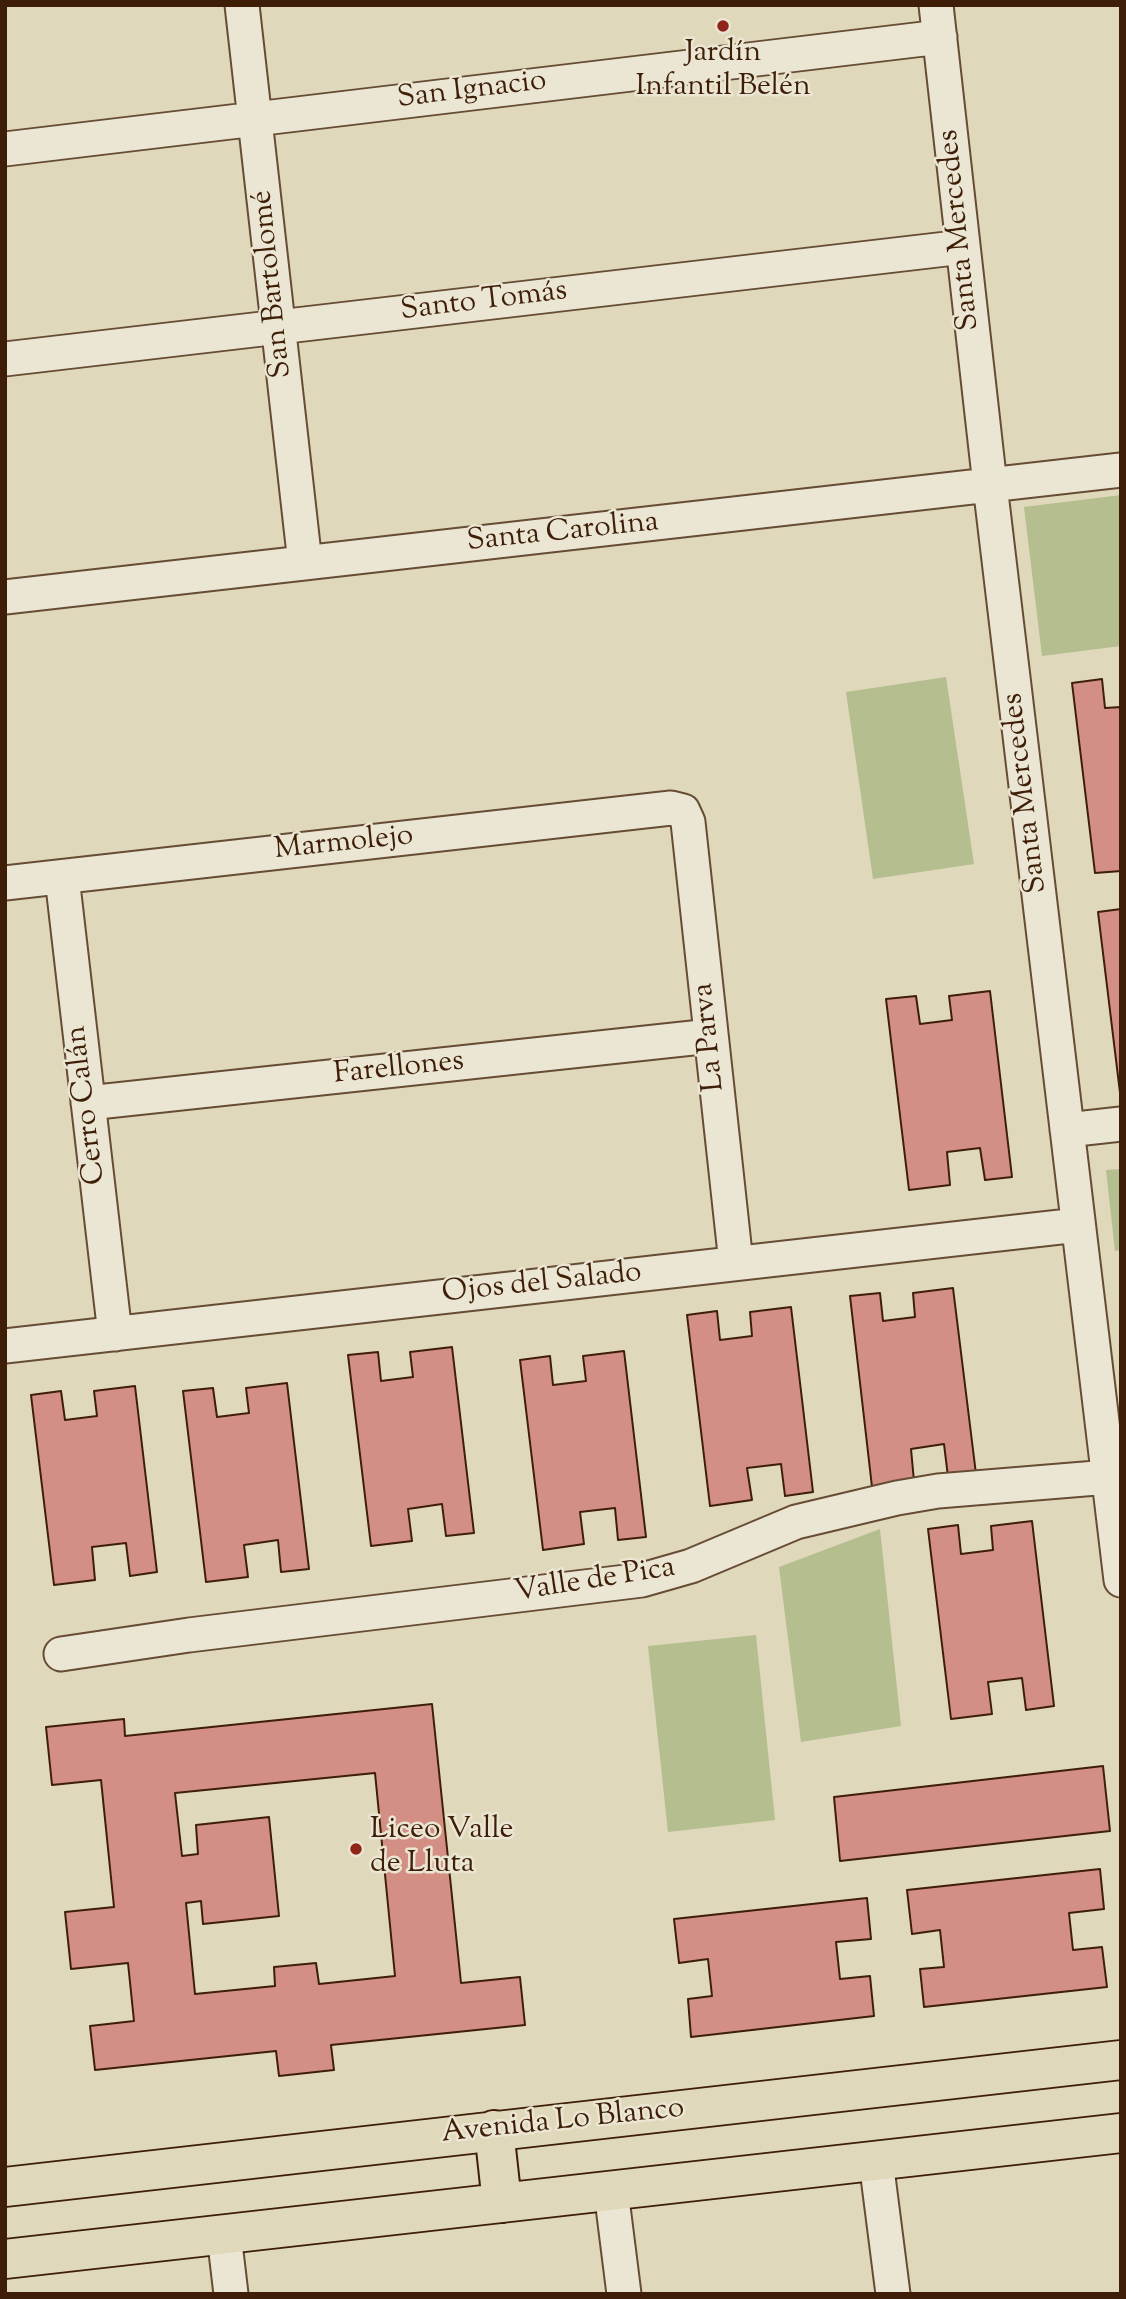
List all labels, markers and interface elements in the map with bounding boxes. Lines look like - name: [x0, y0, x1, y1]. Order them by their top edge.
- marker: Jardín Infantil Belén: [715, 18, 731, 34]
- place label: Jardín Infantil Belén: [635, 37, 811, 107]
- street label: San Ignacio: [395, 65, 549, 119]
- street label: Santa Mercedes: [933, 128, 989, 332]
- street label: San Bartolomé: [246, 188, 302, 380]
- street label: Santo Tomás: [399, 275, 569, 331]
- street label: Santa Carolina: [465, 506, 661, 562]
- street label: Santa Mercedes: [997, 691, 1057, 895]
- street label: Marmolejo: [273, 820, 415, 870]
- street label: La Parva: [687, 981, 735, 1093]
- street label: Cerro Calán: [60, 1023, 116, 1187]
- street label: Farellones: [332, 1045, 466, 1095]
- street label: Ojos del Salado: [440, 1257, 644, 1313]
- street label: Valle de Pica: [512, 1552, 678, 1612]
- place label: Liceo Valle de Lluta: [370, 1814, 513, 1884]
- marker: Liceo Valle de Lluta: [348, 1841, 364, 1857]
- street label: Avenida Lo Blanco: [440, 2092, 686, 2154]

